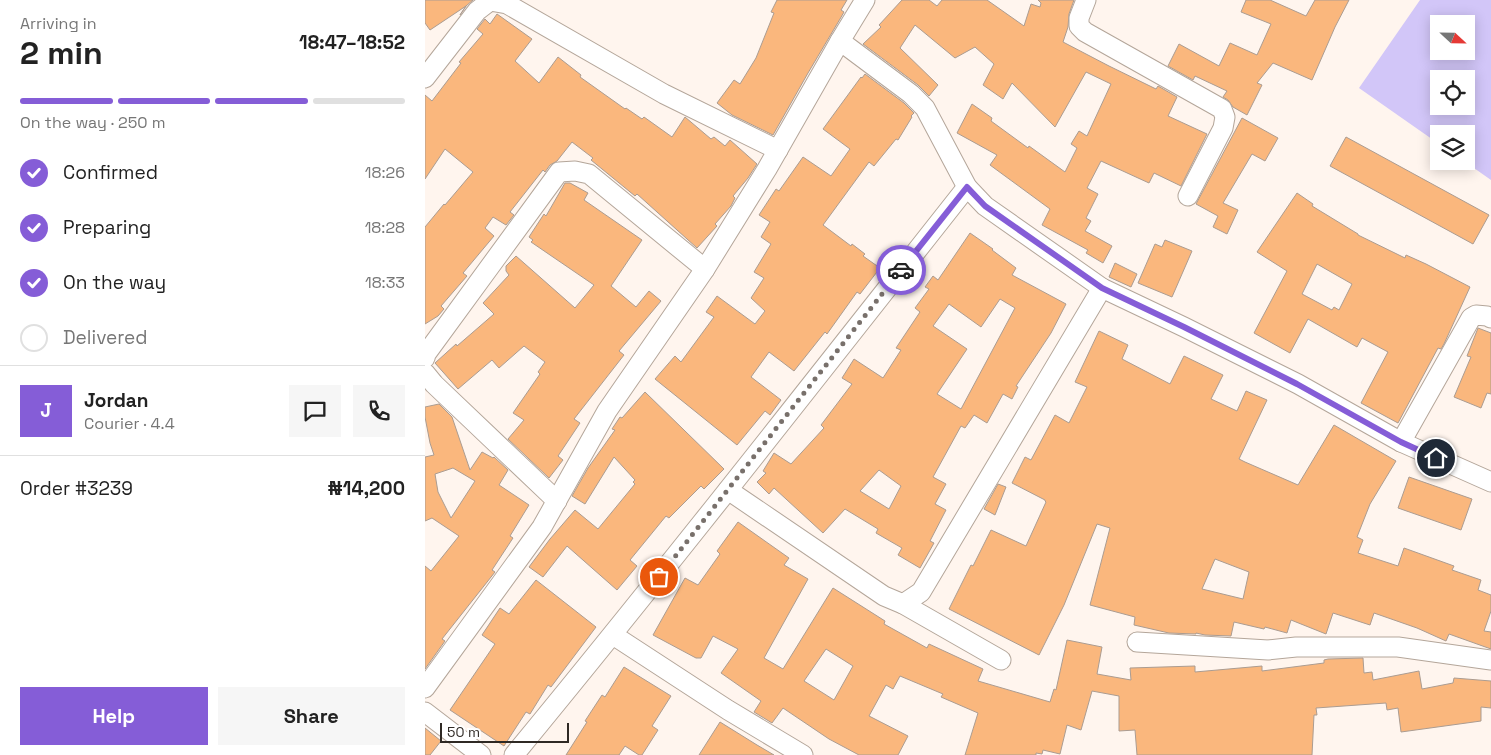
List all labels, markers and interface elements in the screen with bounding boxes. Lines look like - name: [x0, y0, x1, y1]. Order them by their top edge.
- text: Arriving in: [20, 13, 97, 34]
- north arrow: [1430, 15, 1475, 60]
- map controls: [1430, 15, 1475, 170]
- text: 18:47–18:52: [299, 30, 405, 55]
- text: 2 min: [20, 33, 103, 73]
- button: locate: [1430, 70, 1475, 115]
- text: On the way · 250 m: [20, 112, 165, 133]
- button: layers: [1430, 125, 1475, 170]
- icon: check: [20, 159, 48, 187]
- text: Confirmed: [63, 160, 158, 185]
- text: 18:26: [365, 162, 405, 183]
- icon: check: [20, 214, 48, 242]
- text: Preparing: [63, 215, 151, 240]
- text: 18:28: [365, 217, 405, 238]
- courier: [876, 245, 926, 295]
- icon: car: [887, 256, 915, 284]
- icon: check: [20, 269, 48, 297]
- text: On the way: [63, 270, 166, 295]
- text: 18:33: [365, 272, 405, 293]
- text: Delivered: [63, 325, 148, 350]
- button: chat: [289, 385, 341, 437]
- button: phone: [353, 385, 405, 437]
- text: Jordan: [84, 388, 149, 413]
- text: J: [40, 398, 52, 423]
- text: Courier · 4.4: [84, 413, 175, 434]
- pin: [1415, 437, 1457, 479]
- icon: home: [1422, 444, 1450, 472]
- text: Order #3239: [20, 476, 133, 501]
- text: ₦14,200: [328, 476, 405, 501]
- pin: [638, 556, 680, 598]
- icon: bag: [645, 563, 673, 591]
- button: Help: [20, 687, 208, 745]
- button: Share: [218, 687, 405, 745]
- scale bar: [440, 720, 569, 743]
- text: 50 m: [447, 723, 480, 741]

